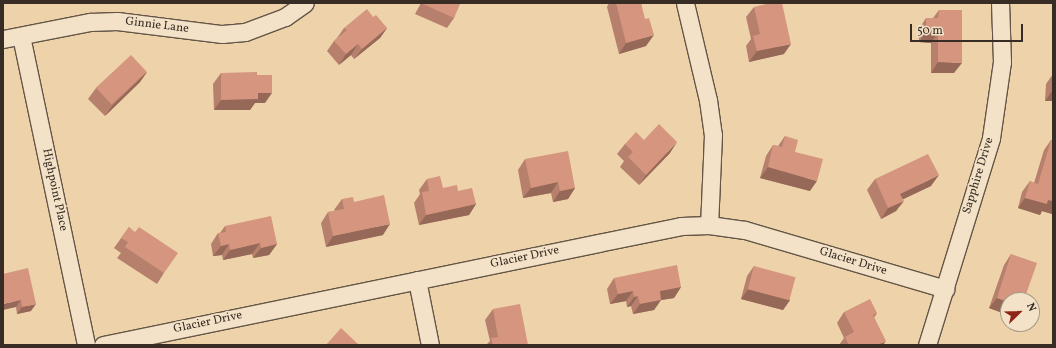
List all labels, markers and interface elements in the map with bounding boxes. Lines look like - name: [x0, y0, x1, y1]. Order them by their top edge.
- street label: Ginnie Lane: [124, 15, 190, 37]
- scale bar: [912, 16, 1025, 42]
- text: 50 m: [917, 23, 943, 39]
- street label: Sapphire Drive: [961, 136, 997, 216]
- street label: Highpoint Place: [38, 147, 70, 233]
- street label: Glacier Drive: [489, 244, 561, 272]
- street label: Glacier Drive: [818, 245, 888, 279]
- north arrow: [1000, 292, 1040, 332]
- text: N: [1022, 301, 1039, 314]
- street label: Glacier Drive: [172, 309, 244, 337]

